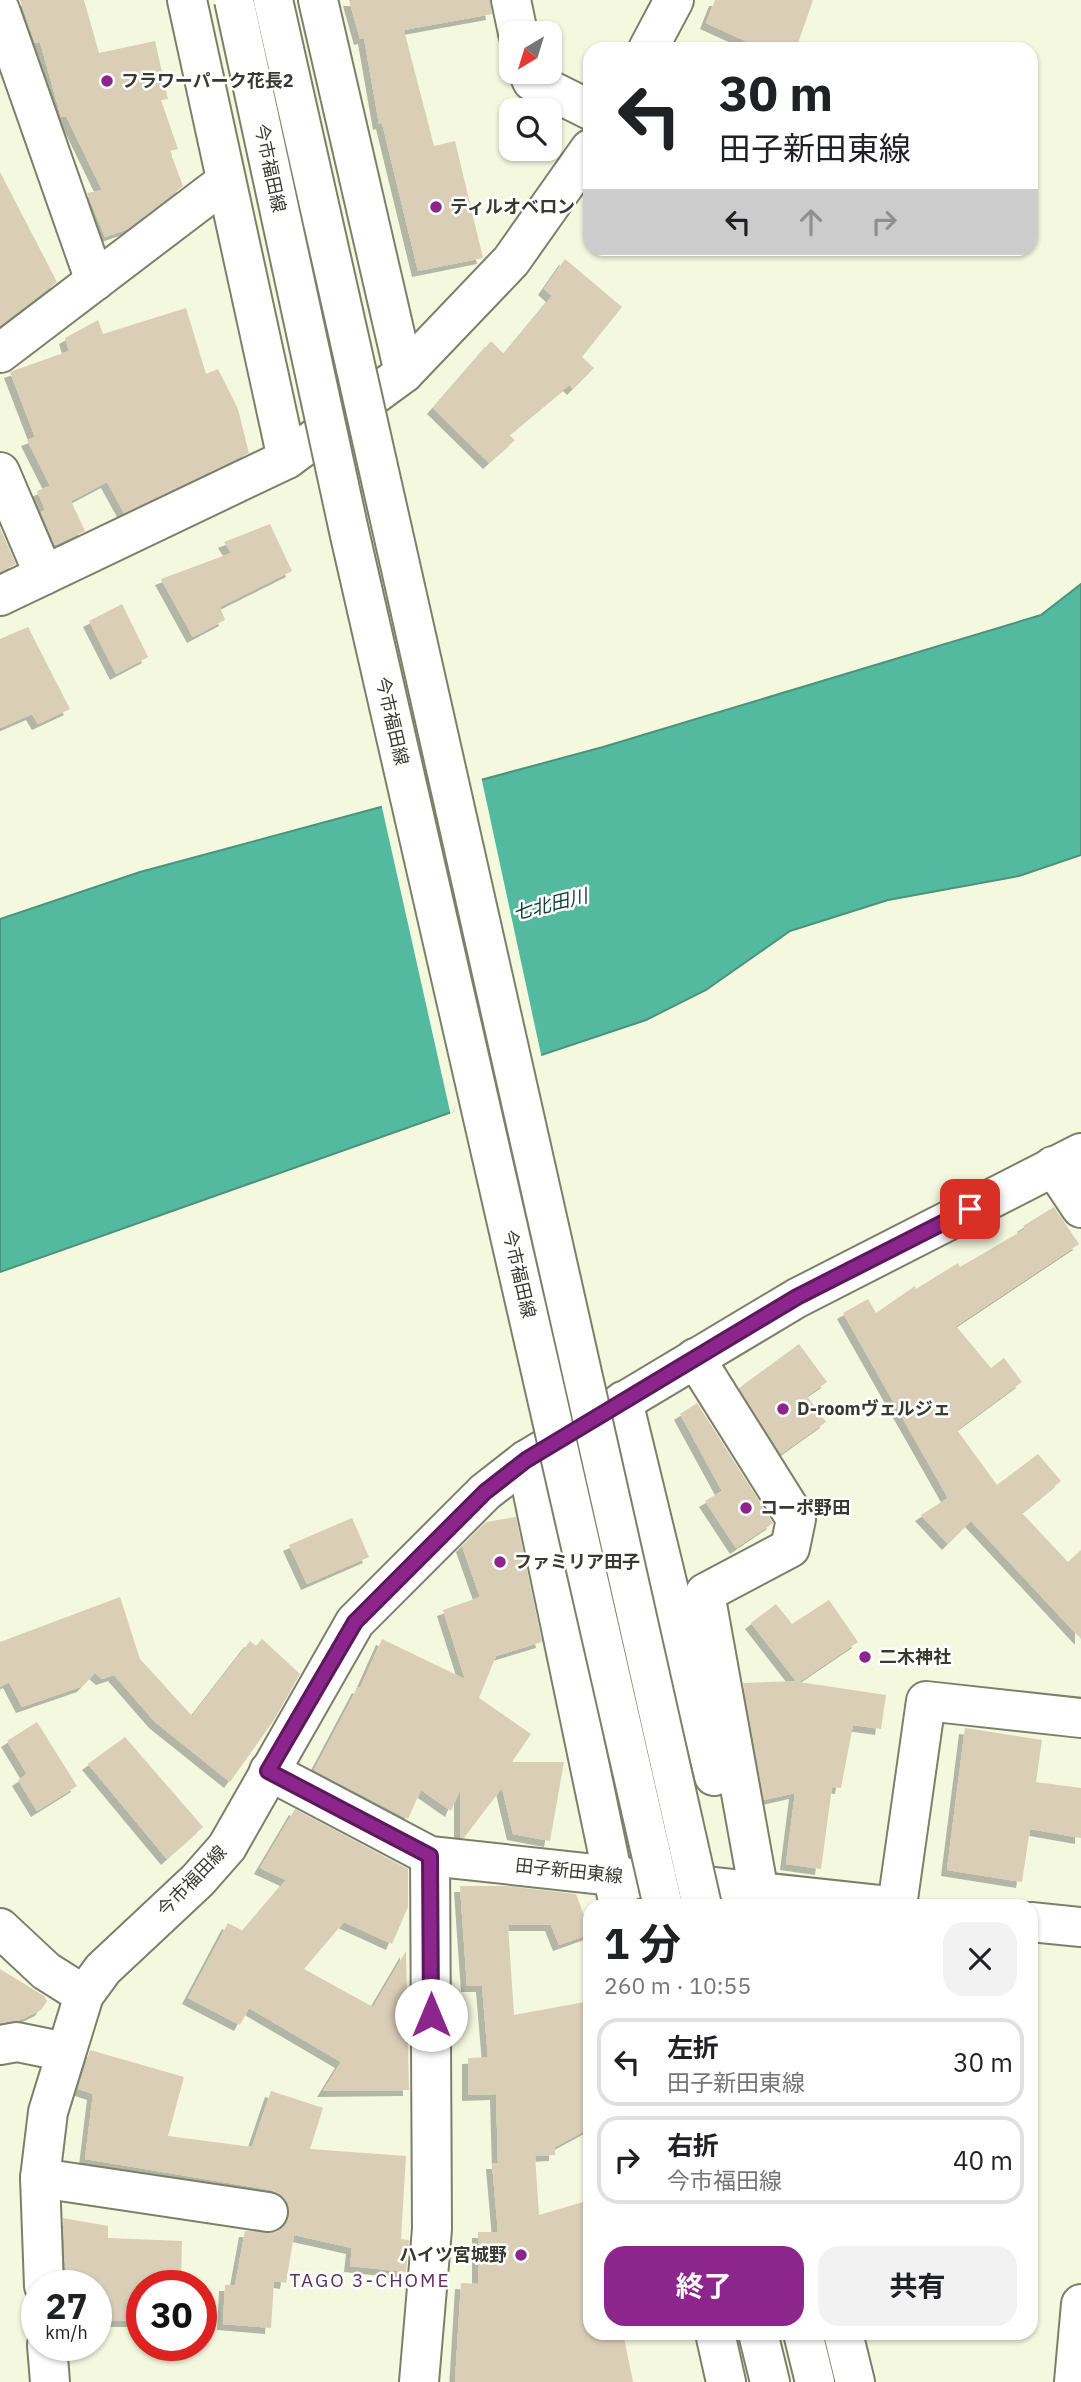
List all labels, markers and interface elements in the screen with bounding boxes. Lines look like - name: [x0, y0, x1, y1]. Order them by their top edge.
- north arrow: [499, 21, 562, 84]
- map controls: [499, 21, 562, 161]
- text: 30 m: [719, 61, 833, 124]
- place label: フラワーパーク花長2: [121, 69, 294, 92]
- icon: left: [604, 70, 695, 161]
- marker: フラワーパーク花長2: [99, 73, 115, 89]
- button: search: [499, 98, 562, 161]
- street label: 今市福田線: [250, 121, 291, 214]
- text: 田子新田東線: [719, 127, 911, 169]
- place label: ティルオベロン: [450, 195, 575, 218]
- marker: ティルオベロン: [428, 199, 444, 215]
- icon: left: [719, 203, 757, 241]
- icon: ahead: [792, 203, 830, 241]
- icon: right: [865, 203, 903, 241]
- street label: 今市福田線: [371, 674, 414, 767]
- water label: 七北田川: [510, 883, 592, 925]
- pin: [940, 1179, 1000, 1239]
- icon: arrive: [951, 1190, 989, 1228]
- street label: 今市福田線: [498, 1227, 541, 1320]
- place label: D-roomヴェルジェ: [797, 1397, 951, 1420]
- marker: D-roomヴェルジェ: [775, 1401, 791, 1417]
- place label: コーポ野田: [760, 1496, 850, 1519]
- marker: コーポ野田: [738, 1500, 754, 1516]
- place label: ファミリア田子: [514, 1550, 640, 1573]
- marker: ファミリア田子: [492, 1554, 508, 1570]
- place label: 二木神社: [879, 1645, 951, 1668]
- marker: 二木神社: [857, 1649, 873, 1665]
- street label: 今市福田線: [152, 1840, 231, 1921]
- street label: 田子新田東線: [514, 1853, 624, 1888]
- text: 1 分: [604, 1916, 681, 1971]
- button: close: [943, 1922, 1017, 1996]
- text: 260 m · 10:55: [604, 1970, 751, 2000]
- position arrow: [394, 1978, 468, 2052]
- text: 左折: [667, 2030, 719, 2064]
- icon: left: [608, 2043, 646, 2081]
- text: 30 m: [953, 2045, 1013, 2079]
- text: 田子新田東線: [667, 2067, 805, 2097]
- text: 右折: [667, 2128, 719, 2162]
- icon: right: [608, 2141, 646, 2179]
- text: 40 m: [953, 2143, 1013, 2177]
- text: 今市福田線: [667, 2165, 782, 2195]
- place label: ハイツ宮城野: [399, 2243, 507, 2266]
- button: 終了: [604, 2246, 804, 2326]
- button: 共有: [818, 2246, 1017, 2326]
- marker: ハイツ宮城野: [513, 2247, 529, 2263]
- district label: TAGO 3-CHOME: [289, 2268, 451, 2292]
- speed limit sign: 30: [126, 2270, 217, 2361]
- text: 27: [45, 2283, 88, 2329]
- text: km/h: [45, 2321, 88, 2344]

